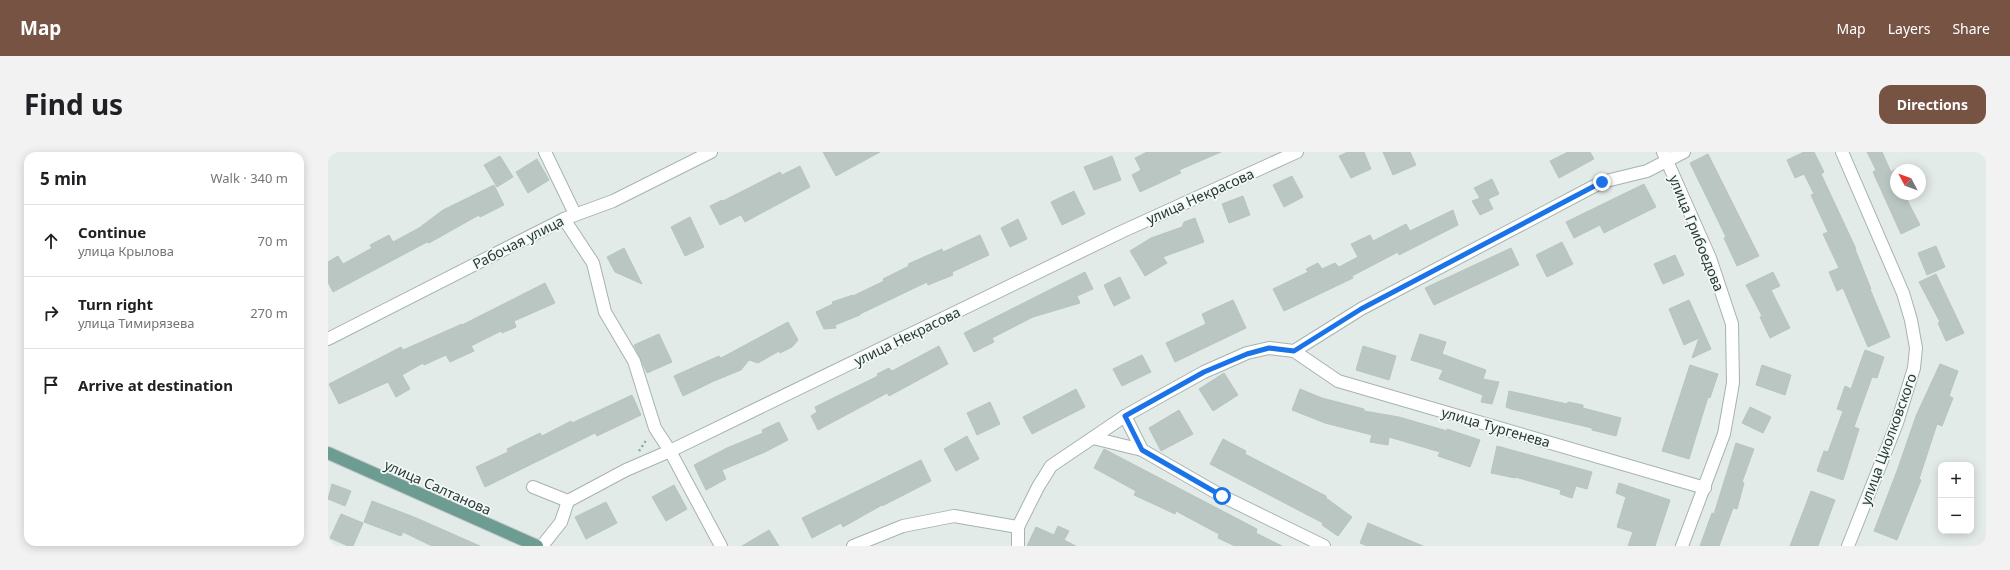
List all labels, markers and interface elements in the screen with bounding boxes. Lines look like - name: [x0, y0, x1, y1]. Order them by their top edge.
- text: Map: [20, 15, 61, 41]
- text: Map: [1837, 19, 1866, 38]
- text: Layers: [1888, 19, 1930, 38]
- text: Share: [1952, 19, 1990, 38]
- text: Find us: [24, 85, 123, 123]
- button: Directions: [1879, 85, 1986, 124]
- street label: улица Некрасова: [1143, 164, 1257, 228]
- north arrow: [1890, 164, 1926, 200]
- text: 5 min: [40, 167, 87, 190]
- text: Walk · 340 m: [210, 169, 288, 187]
- street label: улица Грибоедова: [1665, 172, 1729, 294]
- route end: [1593, 173, 1611, 191]
- street label: Рабочая улица: [469, 211, 567, 273]
- text: Continue: [78, 222, 146, 242]
- icon: ahead: [40, 230, 62, 252]
- text: 70 m: [258, 232, 288, 250]
- text: улица Крылова: [78, 242, 174, 260]
- text: Turn right: [78, 294, 153, 314]
- icon: right: [40, 302, 62, 324]
- street label: улица Некрасова: [851, 302, 963, 370]
- text: 270 m: [250, 304, 288, 322]
- text: улица Тимирязева: [78, 314, 195, 332]
- street label: улица Циолковского: [1855, 370, 1921, 508]
- icon: arrive: [40, 374, 62, 396]
- text: Arrive at destination: [78, 375, 233, 395]
- street label: улица Тургенева: [1439, 402, 1553, 452]
- street label: улица Салтанова: [382, 455, 494, 519]
- map controls: [1938, 462, 1974, 534]
- button: +: [1938, 462, 1974, 498]
- route start: [1213, 487, 1231, 505]
- button: −: [1938, 498, 1974, 534]

